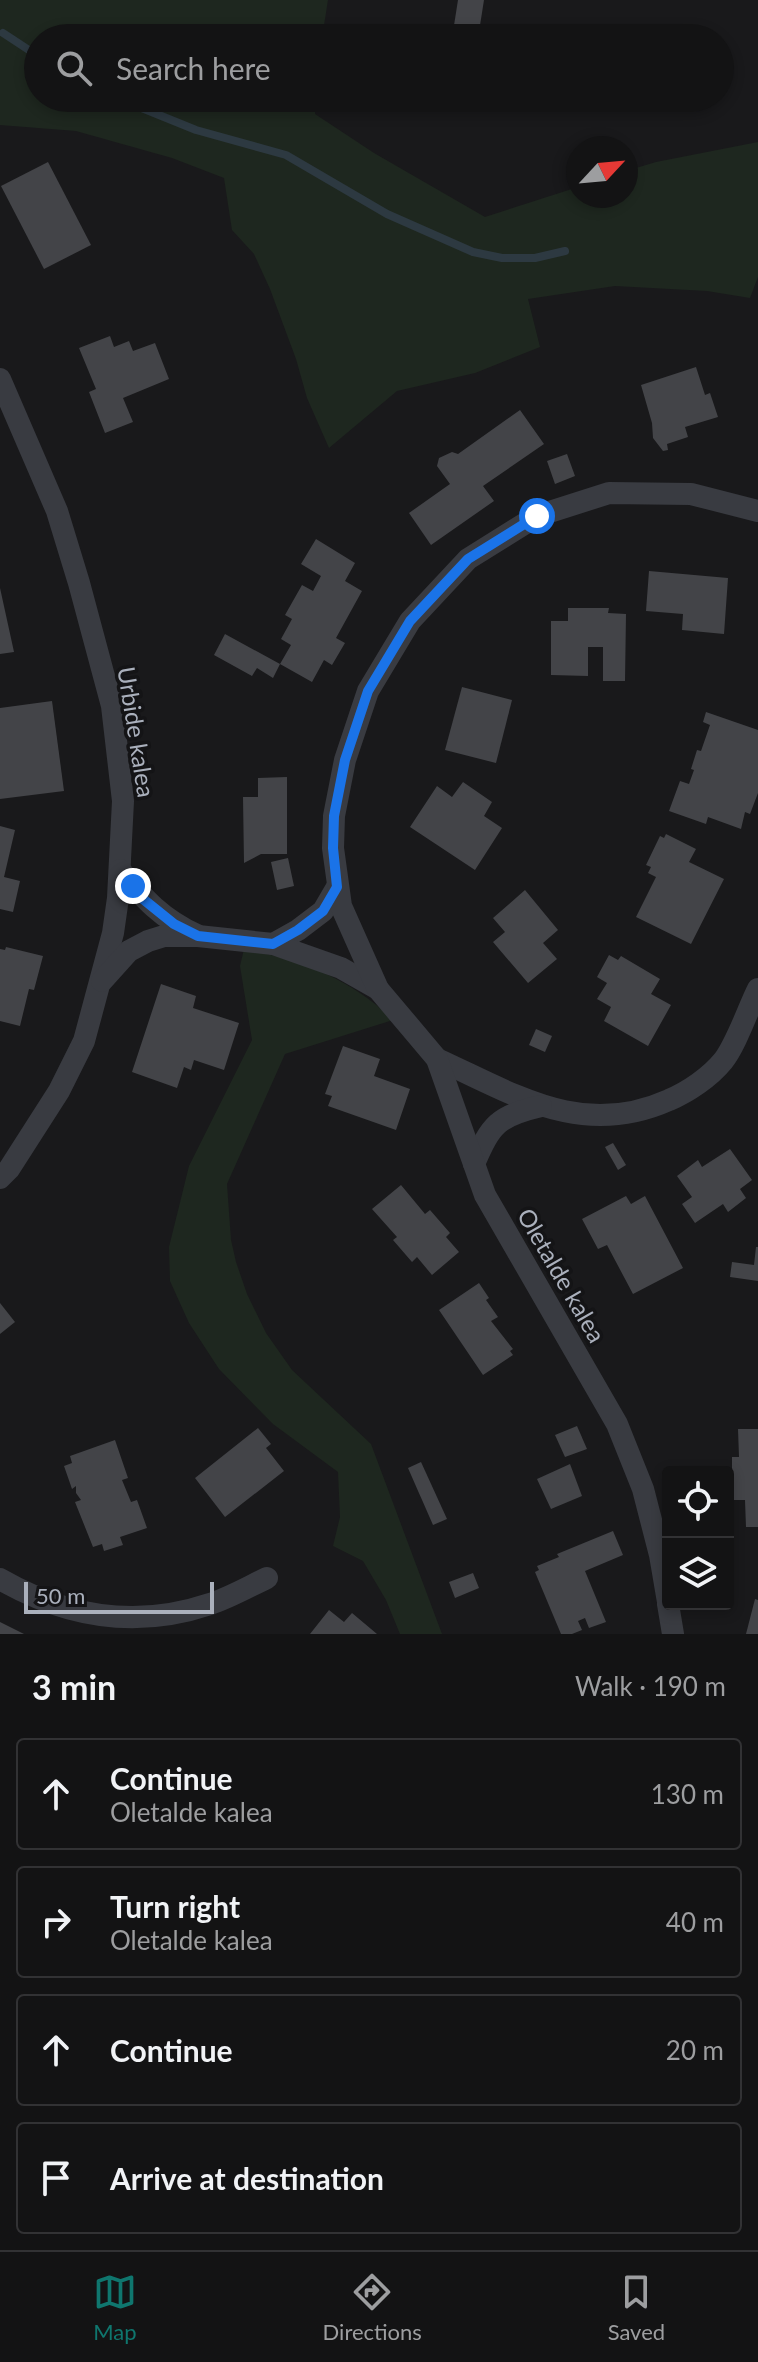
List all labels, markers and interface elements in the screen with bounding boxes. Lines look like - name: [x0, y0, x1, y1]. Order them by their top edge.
- search box: [24, 24, 734, 112]
- icon: search: [52, 46, 96, 90]
- text: Search here: [116, 50, 271, 86]
- north arrow: [566, 136, 638, 208]
- route start: [519, 498, 555, 534]
- street label: Urbide kalea: [112, 665, 162, 799]
- route end: [115, 868, 151, 904]
- street label: Oletalde kalea: [512, 1203, 612, 1347]
- map controls: [662, 1466, 734, 1610]
- button: locate: [662, 1466, 734, 1538]
- button: layers: [662, 1538, 734, 1610]
- scale bar: [24, 1578, 214, 1614]
- text: 50 m: [36, 1582, 85, 1609]
- text: 3 min: [32, 1666, 116, 1707]
- text: Walk · 190 m: [575, 1670, 726, 1702]
- text: Continue: [110, 1760, 233, 1796]
- icon: ahead: [34, 1772, 78, 1816]
- text: 130 m: [651, 1778, 724, 1810]
- text: Oletalde kalea: [110, 1796, 273, 1828]
- text: Turn right: [110, 1888, 240, 1924]
- icon: right: [34, 1900, 78, 1944]
- text: 40 m: [666, 1906, 724, 1938]
- text: Oletalde kalea: [110, 1924, 273, 1956]
- icon: ahead: [34, 2028, 78, 2072]
- text: Continue: [110, 2032, 233, 2068]
- text: 20 m: [666, 2034, 724, 2066]
- icon: arrive: [34, 2156, 78, 2200]
- text: Arrive at destination: [110, 2160, 384, 2196]
- tab: Map: [93, 2270, 137, 2345]
- tab: Directions: [323, 2270, 422, 2345]
- tab: Saved: [608, 2270, 665, 2345]

